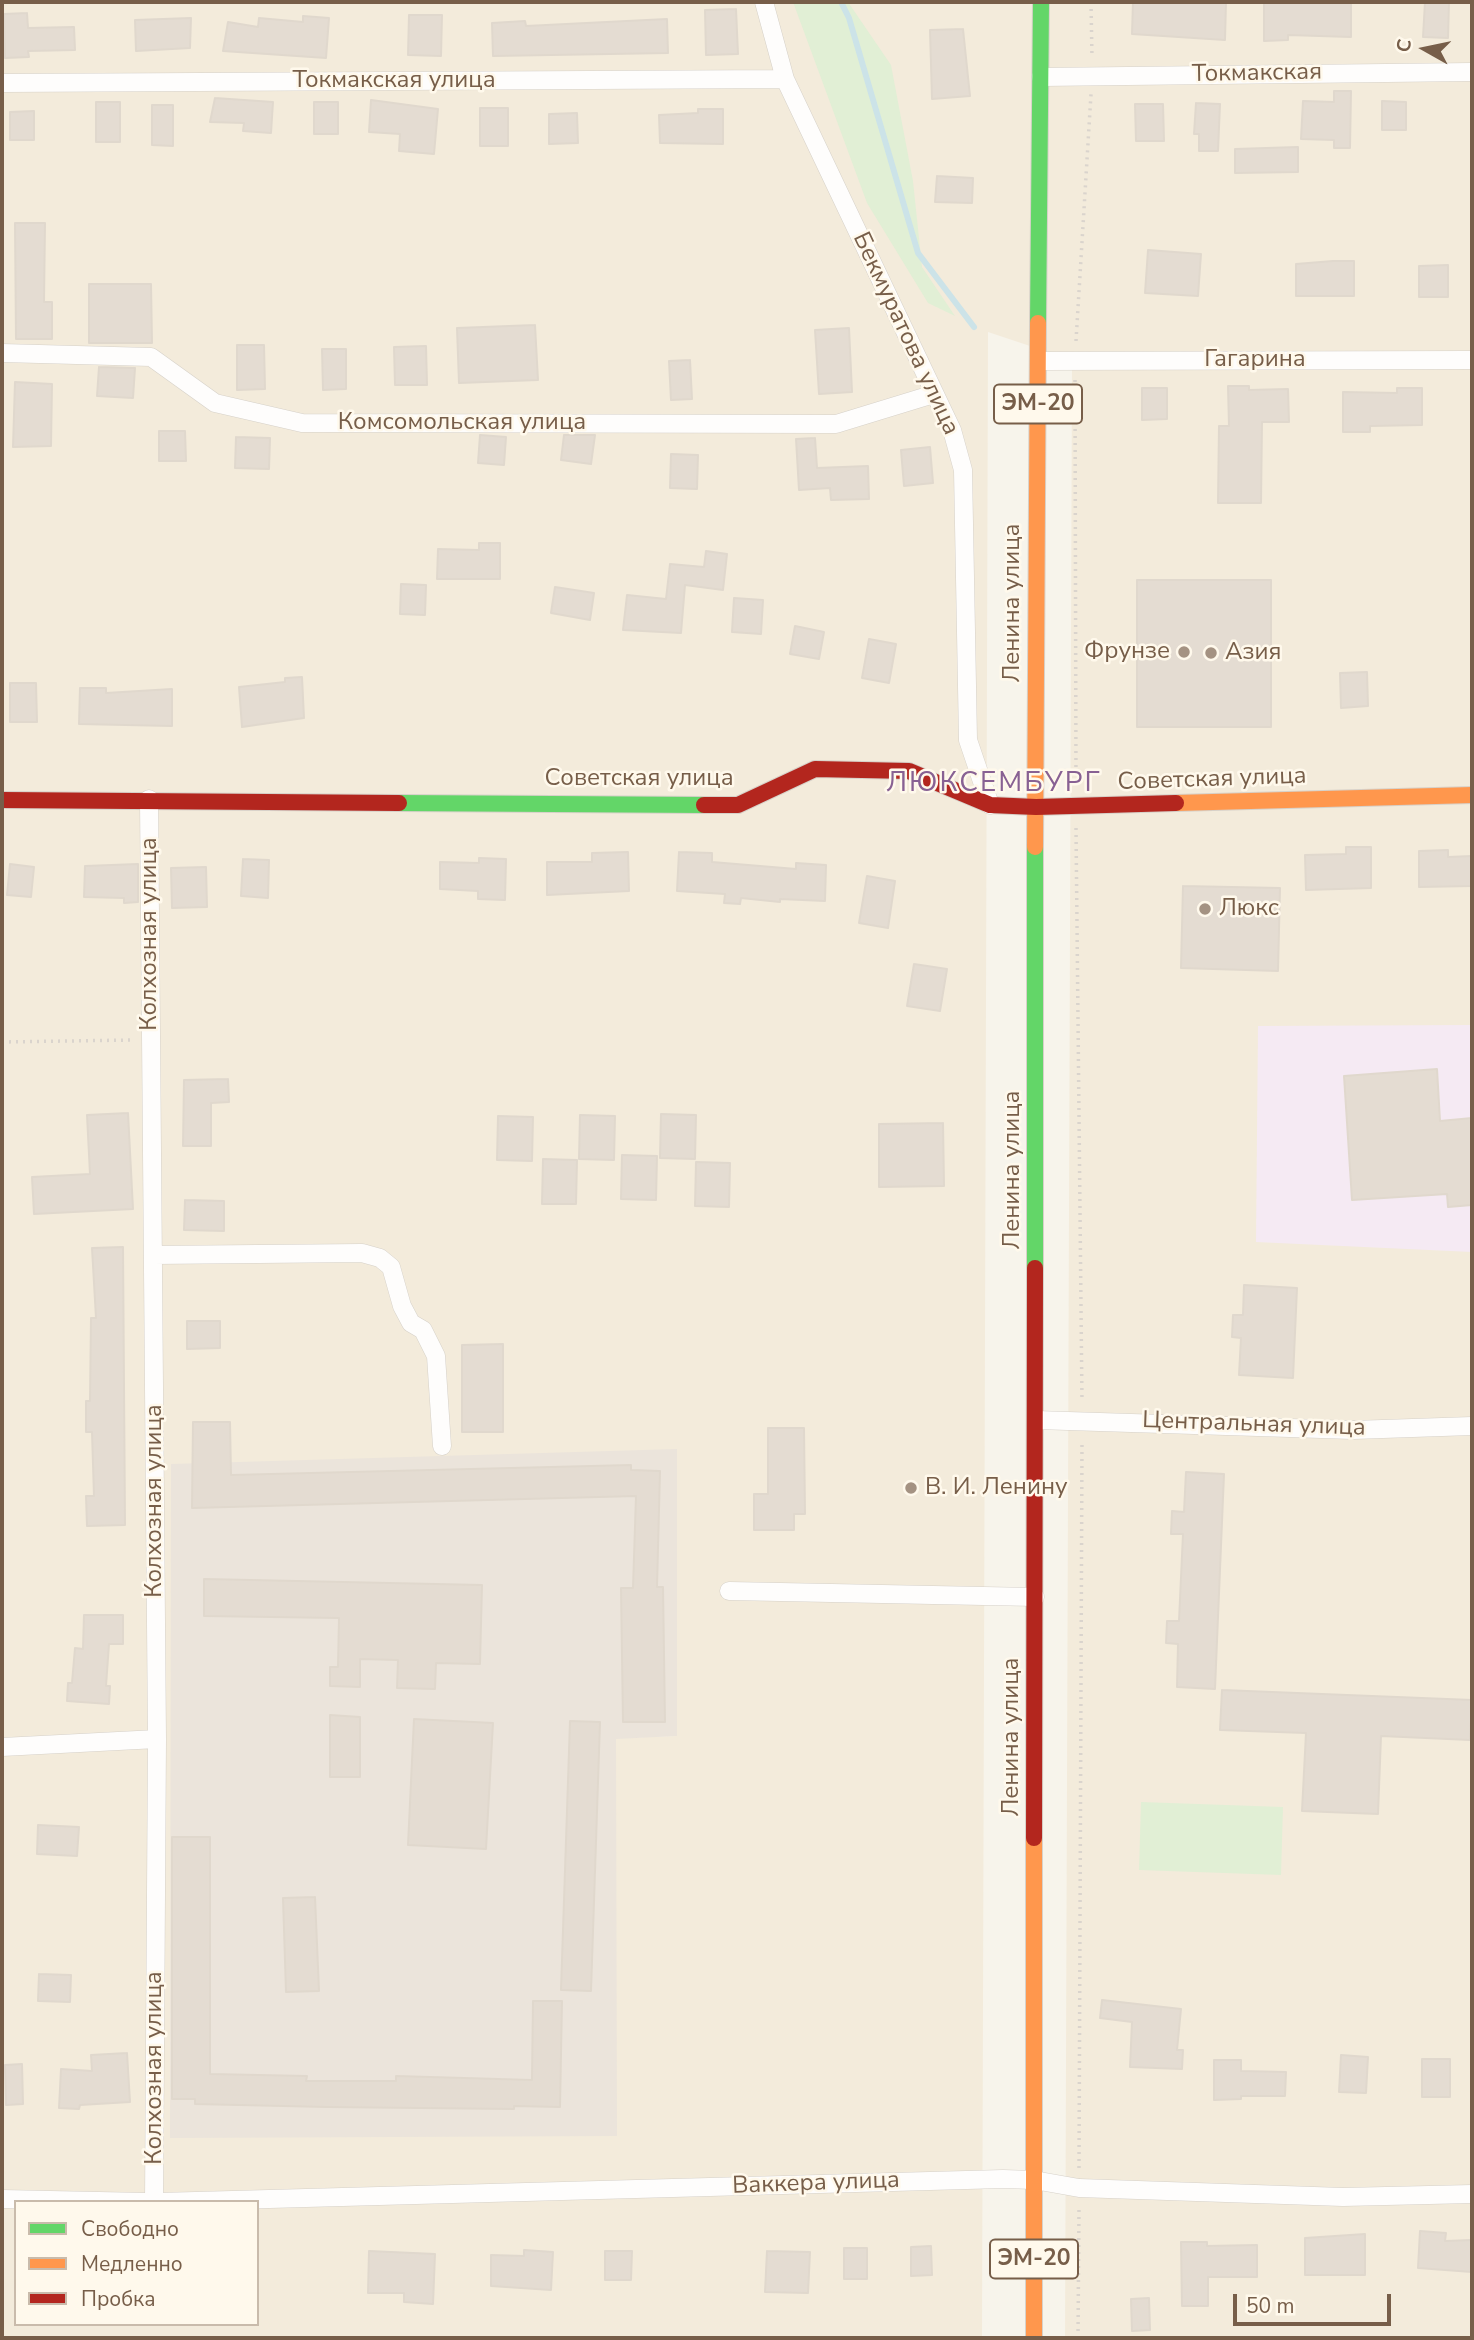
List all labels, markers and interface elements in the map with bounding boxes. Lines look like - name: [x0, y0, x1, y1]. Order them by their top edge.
- north arrow: [1390, 14, 1460, 84]
- text: С: [1390, 37, 1418, 54]
- street label: Токмакская: [1192, 58, 1322, 90]
- street label: Токмакская улица: [292, 67, 496, 95]
- street label: Бекмуратова улица: [845, 228, 965, 440]
- street label: Гагарина: [1204, 346, 1306, 374]
- road number: ЭМ-20: [994, 384, 1082, 424]
- street label: Комсомольская улица: [338, 409, 586, 437]
- street label: Ленина улица: [999, 523, 1027, 683]
- place label: Фрунзе: [1084, 638, 1170, 666]
- place label: Азия: [1225, 639, 1281, 667]
- marker: Фрунзе: [1176, 644, 1192, 660]
- marker: Азия: [1203, 645, 1219, 661]
- street label: Советская улица: [1117, 762, 1307, 798]
- street label: Советская улица: [544, 765, 734, 793]
- district label: ЛЮКСЕМБУРГ: [888, 767, 1100, 801]
- street label: Колхозная улица: [136, 837, 164, 1031]
- place label: Люкс: [1219, 895, 1279, 923]
- marker: Люкс: [1197, 901, 1213, 917]
- street label: Ленина улица: [999, 1090, 1027, 1250]
- street label: Колхозная улица: [141, 1404, 169, 1598]
- street label: Центральная улица: [1142, 1407, 1366, 1443]
- place label: В. И. Ленину: [925, 1474, 1068, 1502]
- marker: В. И. Ленину: [903, 1480, 919, 1496]
- street label: Ленина улица: [998, 1657, 1026, 1817]
- street label: Колхозная улица: [141, 1971, 169, 2165]
- street label: Ваккера улица: [732, 2167, 900, 2201]
- legend: [14, 2200, 259, 2326]
- text: Свободно: [81, 2215, 179, 2243]
- road number: ЭМ-20: [990, 2240, 1078, 2278]
- text: Медленно: [81, 2250, 183, 2278]
- scale bar: [1236, 2280, 1394, 2324]
- text: Пробка: [81, 2285, 155, 2313]
- text: 50 m: [1246, 2292, 1295, 2320]

